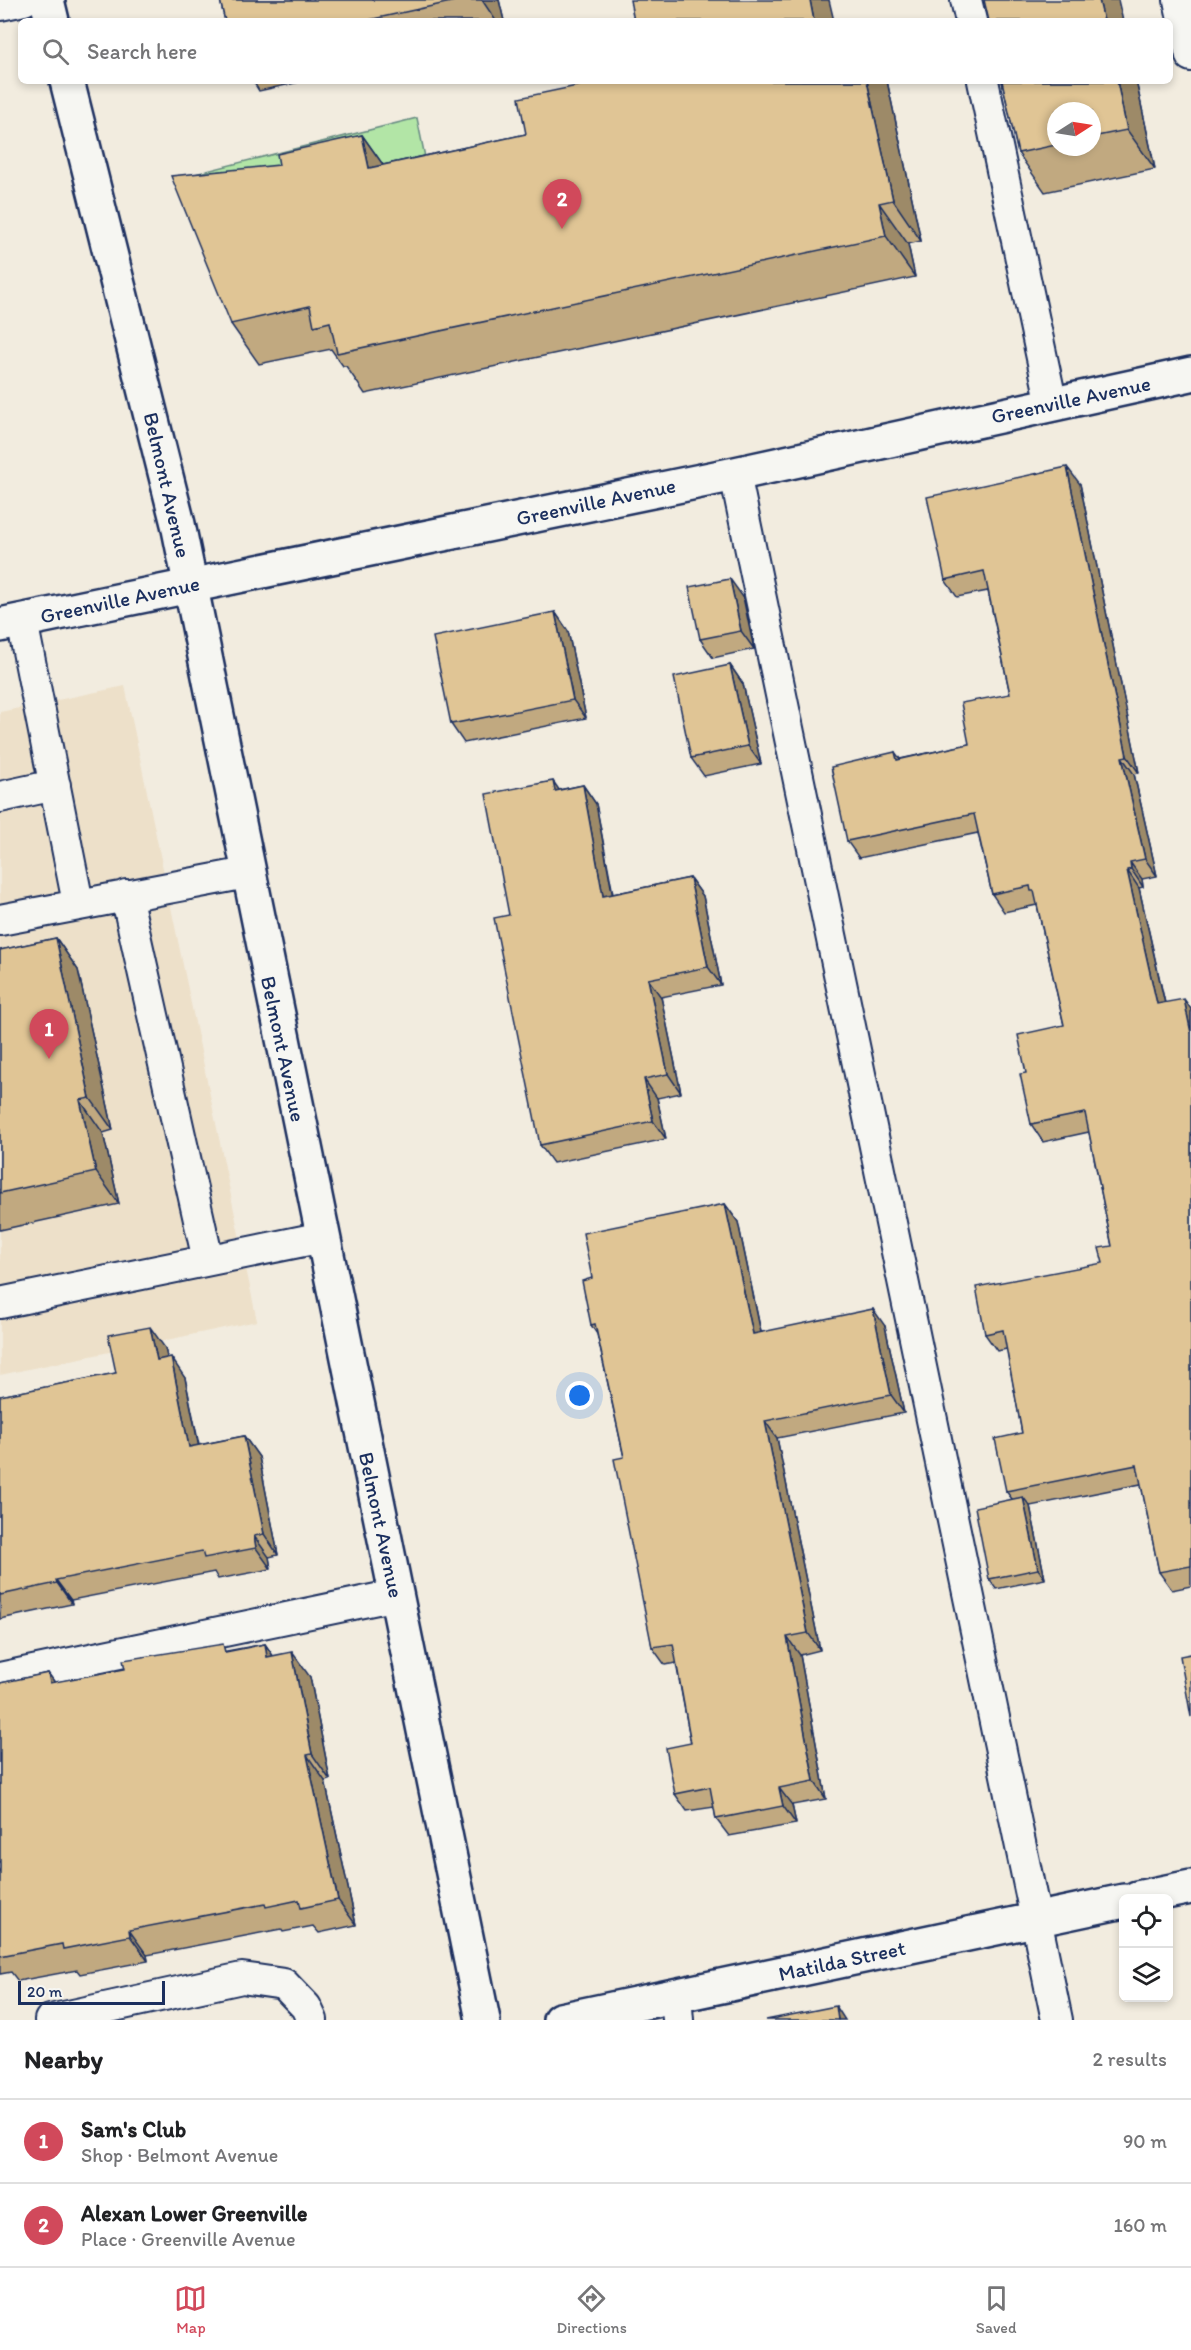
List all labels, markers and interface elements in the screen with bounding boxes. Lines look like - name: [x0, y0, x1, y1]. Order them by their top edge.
- search box: [18, 18, 1173, 84]
- icon: search: [39, 35, 72, 68]
- text: Search here: [87, 38, 197, 65]
- north arrow: [1047, 102, 1101, 156]
- pin: 2: [542, 180, 582, 229]
- street label: Greenville Avenue: [989, 370, 1153, 429]
- street label: Belmont Avenue: [139, 410, 196, 560]
- street label: Greenville Avenue: [514, 472, 678, 531]
- street label: Greenville Avenue: [38, 570, 202, 629]
- street label: Belmont Avenue: [256, 974, 311, 1124]
- pin: 1: [29, 1010, 68, 1059]
- your location: [565, 1381, 594, 1410]
- street label: Belmont Avenue: [354, 1450, 409, 1600]
- map controls: [1119, 1894, 1173, 2002]
- button: locate: [1119, 1894, 1173, 1948]
- street label: Matilda Street: [776, 1935, 908, 1986]
- button: layers: [1119, 1948, 1173, 2002]
- scale bar: [18, 1978, 165, 2006]
- text: 20 m: [27, 1982, 62, 2001]
- text: Nearby: [24, 2043, 103, 2075]
- text: 2 results: [1093, 2047, 1167, 2071]
- text: Sam's Club: [81, 2116, 186, 2143]
- text: 1: [39, 2129, 48, 2153]
- text: 90 m: [1123, 2129, 1167, 2153]
- text: Shop · Belmont Avenue: [81, 2143, 278, 2167]
- text: Alexan Lower Greenville: [81, 2200, 308, 2227]
- text: 2: [38, 2213, 49, 2237]
- text: 160 m: [1114, 2213, 1167, 2237]
- text: Place · Greenville Avenue: [81, 2227, 296, 2251]
- tab: Map: [174, 2282, 207, 2337]
- tab: Directions: [556, 2282, 627, 2337]
- tab: Saved: [976, 2282, 1017, 2337]

